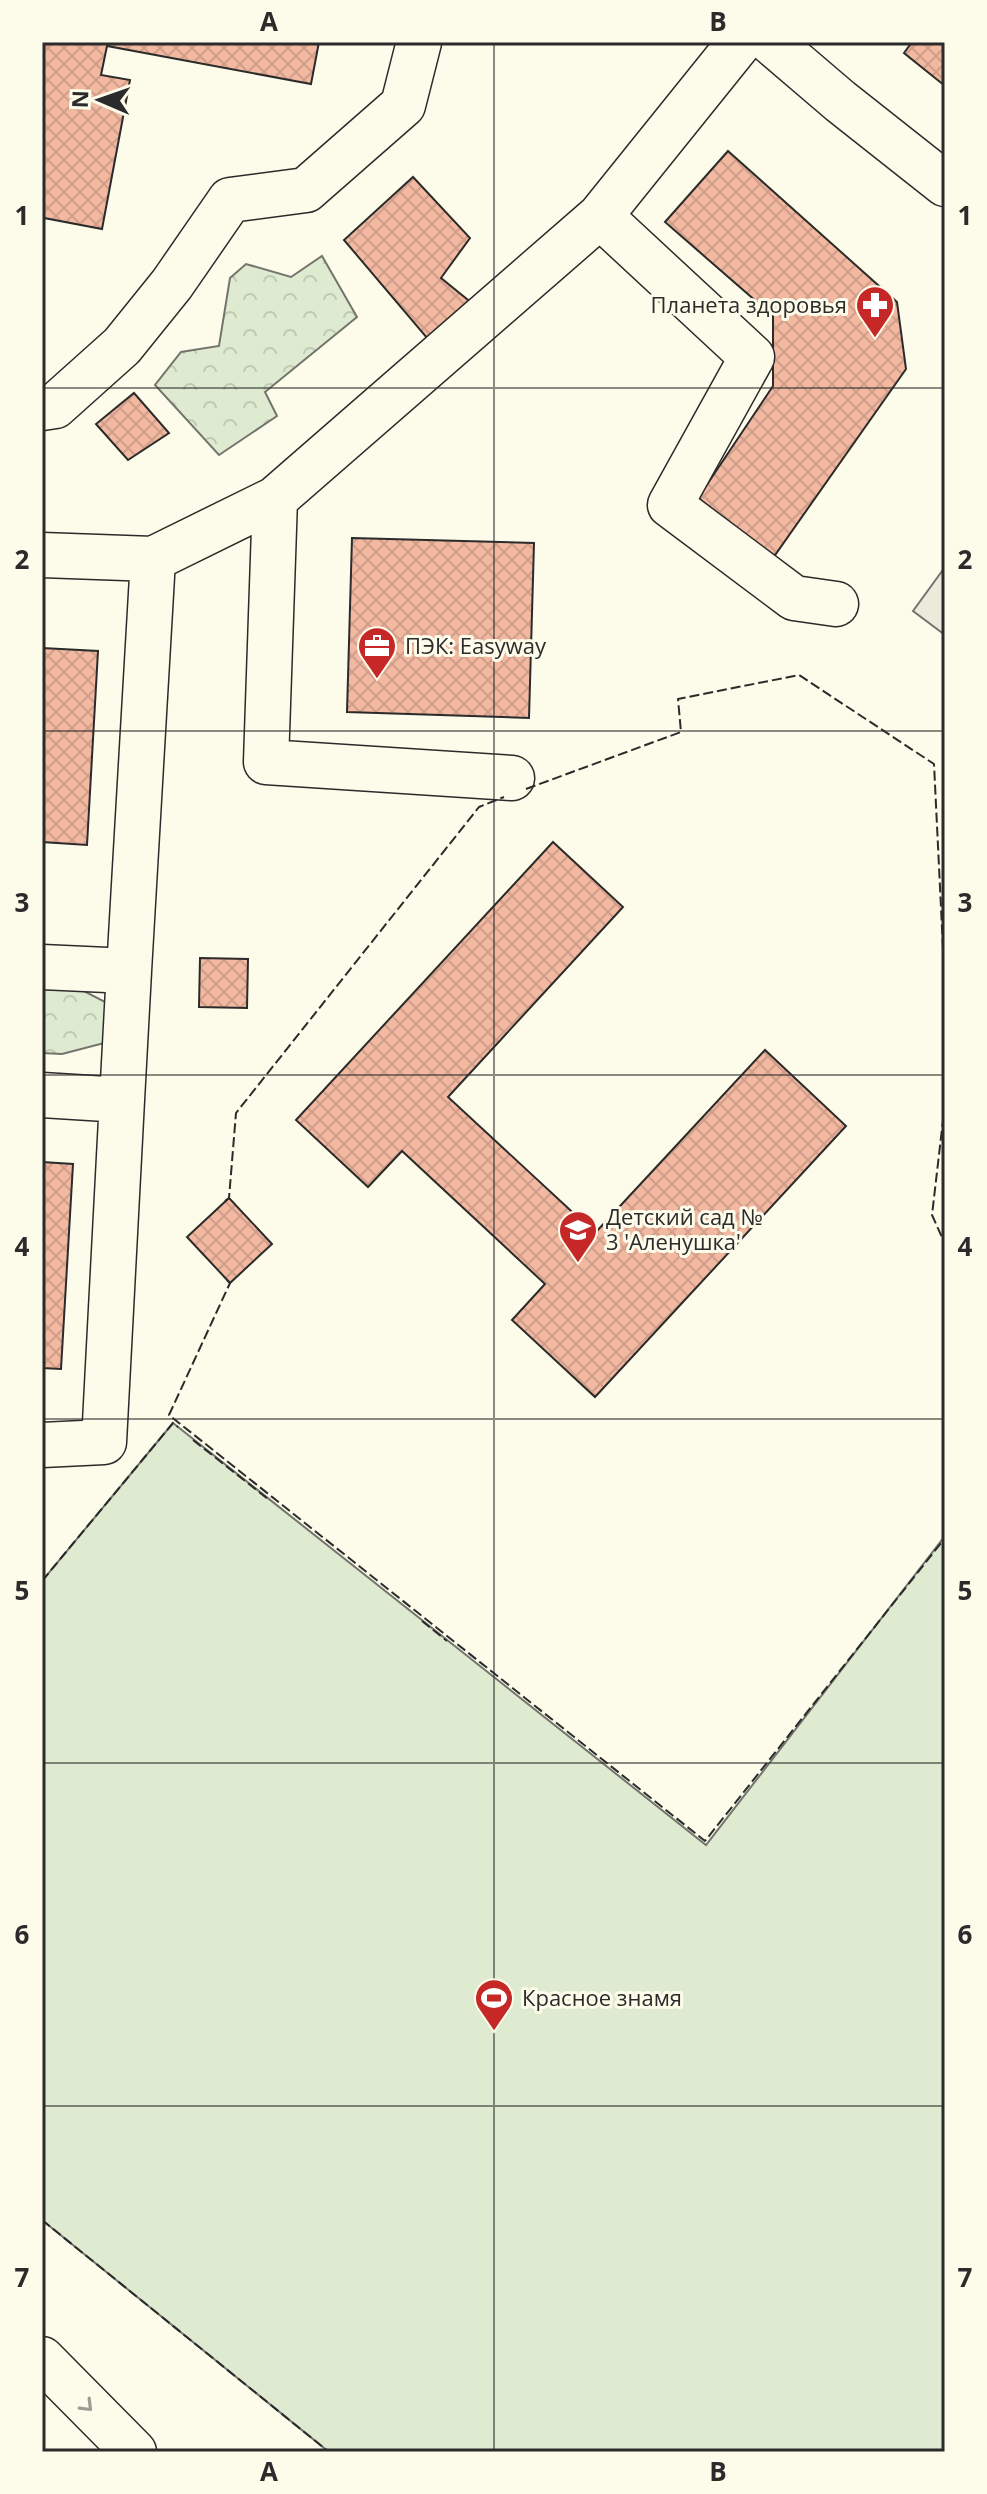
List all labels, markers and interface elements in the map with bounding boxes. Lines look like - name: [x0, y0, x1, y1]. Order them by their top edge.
- text: A: [260, 3, 278, 39]
- text: B: [709, 3, 727, 39]
- north arrow: [60, 60, 140, 140]
- text: N: [64, 90, 94, 109]
- text: 1: [15, 197, 29, 233]
- text: 1: [958, 197, 972, 233]
- pharmacy icon: Планета здоровья: [854, 284, 896, 339]
- place label: Планета здоровья: [651, 289, 847, 319]
- text: 2: [15, 541, 30, 577]
- text: 2: [958, 541, 973, 577]
- office icon: ПЭК: Easyway: [356, 625, 398, 680]
- place label: ПЭК: Easyway: [405, 630, 547, 660]
- text: 3: [15, 884, 29, 920]
- text: 3: [958, 884, 972, 920]
- place label: Детский сад № 3 'Аленушка': [606, 1201, 763, 1256]
- school or university icon: Детский сад № 3 'Аленушка': [557, 1209, 599, 1264]
- text: 4: [15, 1228, 30, 1264]
- text: 4: [958, 1228, 973, 1264]
- text: 5: [15, 1572, 29, 1608]
- text: 5: [958, 1572, 972, 1608]
- text: 6: [15, 1916, 30, 1952]
- text: 6: [958, 1916, 973, 1952]
- sports icon: Красное знамя: [473, 1977, 515, 2032]
- place label: Красное знамя: [522, 1982, 682, 2012]
- text: 7: [15, 2259, 30, 2295]
- text: 7: [958, 2259, 973, 2295]
- one-way arrow: [78, 2397, 93, 2411]
- text: A: [260, 2453, 278, 2489]
- text: B: [709, 2453, 727, 2489]

